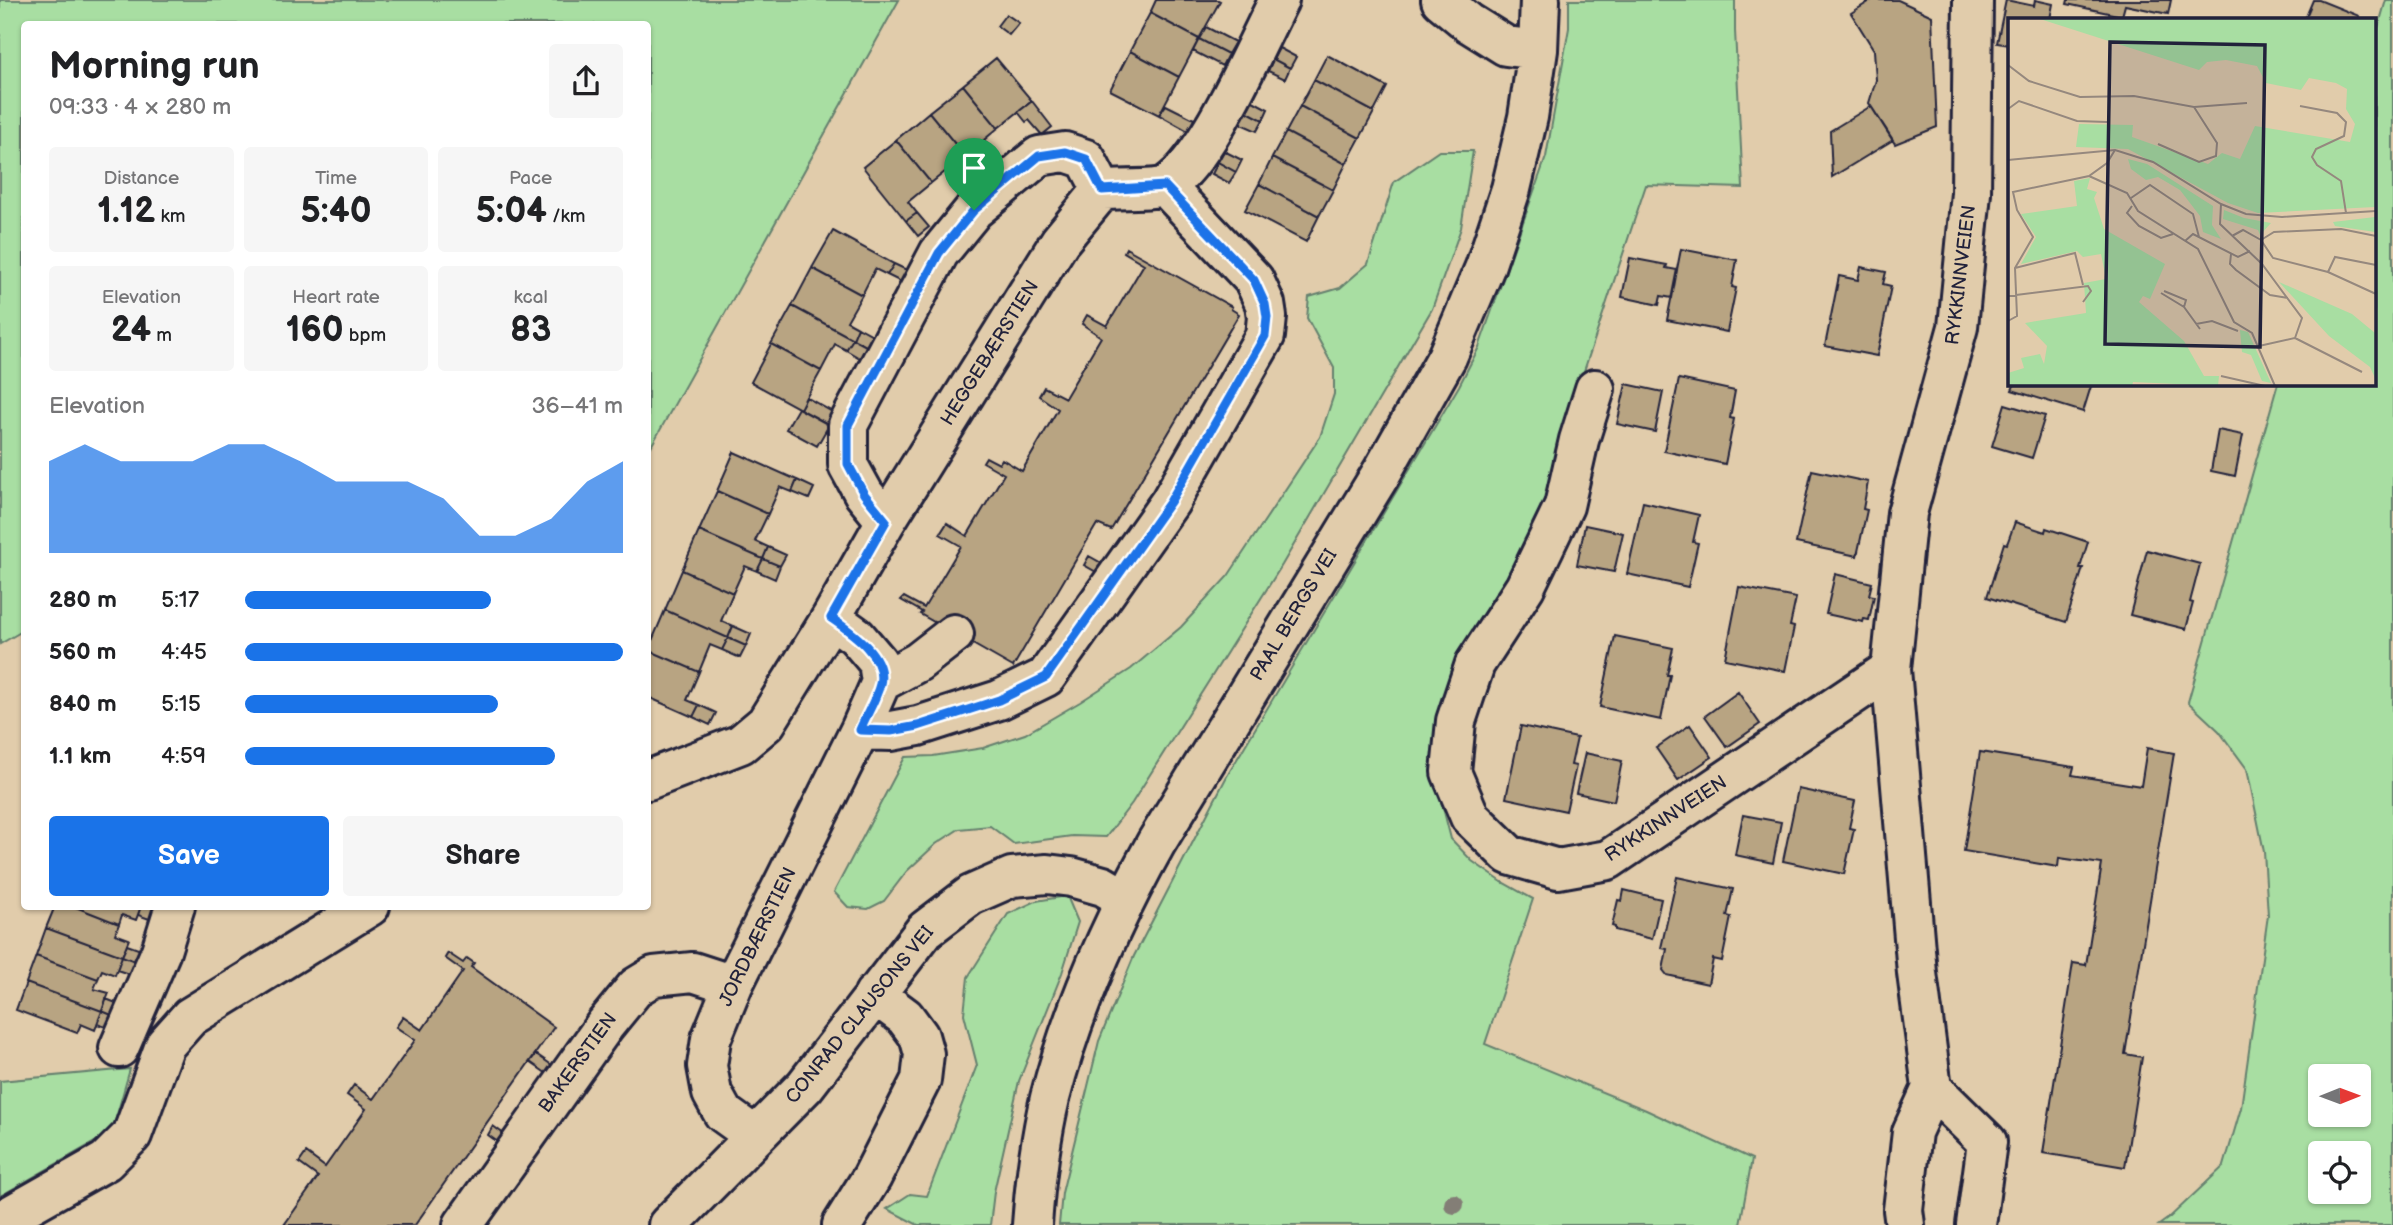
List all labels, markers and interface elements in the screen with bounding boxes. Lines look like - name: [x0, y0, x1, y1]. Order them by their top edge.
- inset map: [2008, 18, 2376, 385]
- text: Morning run: [49, 44, 260, 89]
- button: share: [549, 44, 623, 118]
- text: 09:33 · 4 × 280 m: [49, 93, 231, 121]
- pin: [944, 138, 1004, 210]
- icon: arrive: [955, 149, 993, 187]
- text: Distance: [103, 167, 179, 190]
- text: Time: [315, 167, 357, 190]
- text: Pace: [509, 167, 552, 190]
- text: 1.12: [97, 190, 155, 233]
- text: 5:40: [300, 190, 372, 233]
- text: 5:04: [476, 190, 547, 233]
- street label: RYKKINNVEIEN: [1941, 204, 1981, 346]
- text: km: [155, 205, 185, 228]
- text: /km: [547, 205, 586, 228]
- street label: HEGGEBÆRSTIEN: [936, 276, 1044, 430]
- text: Elevation: [102, 286, 181, 309]
- text: Heart rate: [292, 286, 380, 309]
- text: kcal: [514, 286, 548, 309]
- text: 24: [111, 309, 151, 352]
- text: 160: [286, 309, 344, 352]
- text: 83: [510, 309, 551, 352]
- text: m: [151, 324, 172, 347]
- text: bpm: [344, 324, 386, 347]
- text: Elevation: [49, 392, 145, 420]
- text: 36–41 m: [531, 392, 623, 420]
- street label: PAAL BERGS VEI: [1246, 545, 1342, 685]
- text: 280 m: [49, 586, 117, 614]
- text: 5:17: [161, 586, 199, 614]
- text: 560 m: [49, 638, 116, 666]
- text: 4:45: [161, 638, 207, 666]
- text: 840 m: [49, 690, 117, 718]
- text: 5:15: [161, 690, 201, 718]
- text: 1.1 km: [49, 742, 111, 770]
- text: 4:59: [161, 742, 206, 770]
- street label: RYKKINNVEIEN: [1601, 771, 1731, 867]
- button: Save: [49, 816, 329, 896]
- button: Share: [343, 816, 623, 896]
- street label: JORDBÆRSTIEN: [714, 864, 802, 1010]
- street label: CONRAD CLAUSONS VEI: [781, 921, 939, 1109]
- street label: BAKERSTIEN: [534, 1008, 622, 1118]
- north arrow: [2308, 1064, 2371, 1127]
- map controls: [2308, 1064, 2371, 1204]
- button: locate: [2308, 1141, 2371, 1204]

